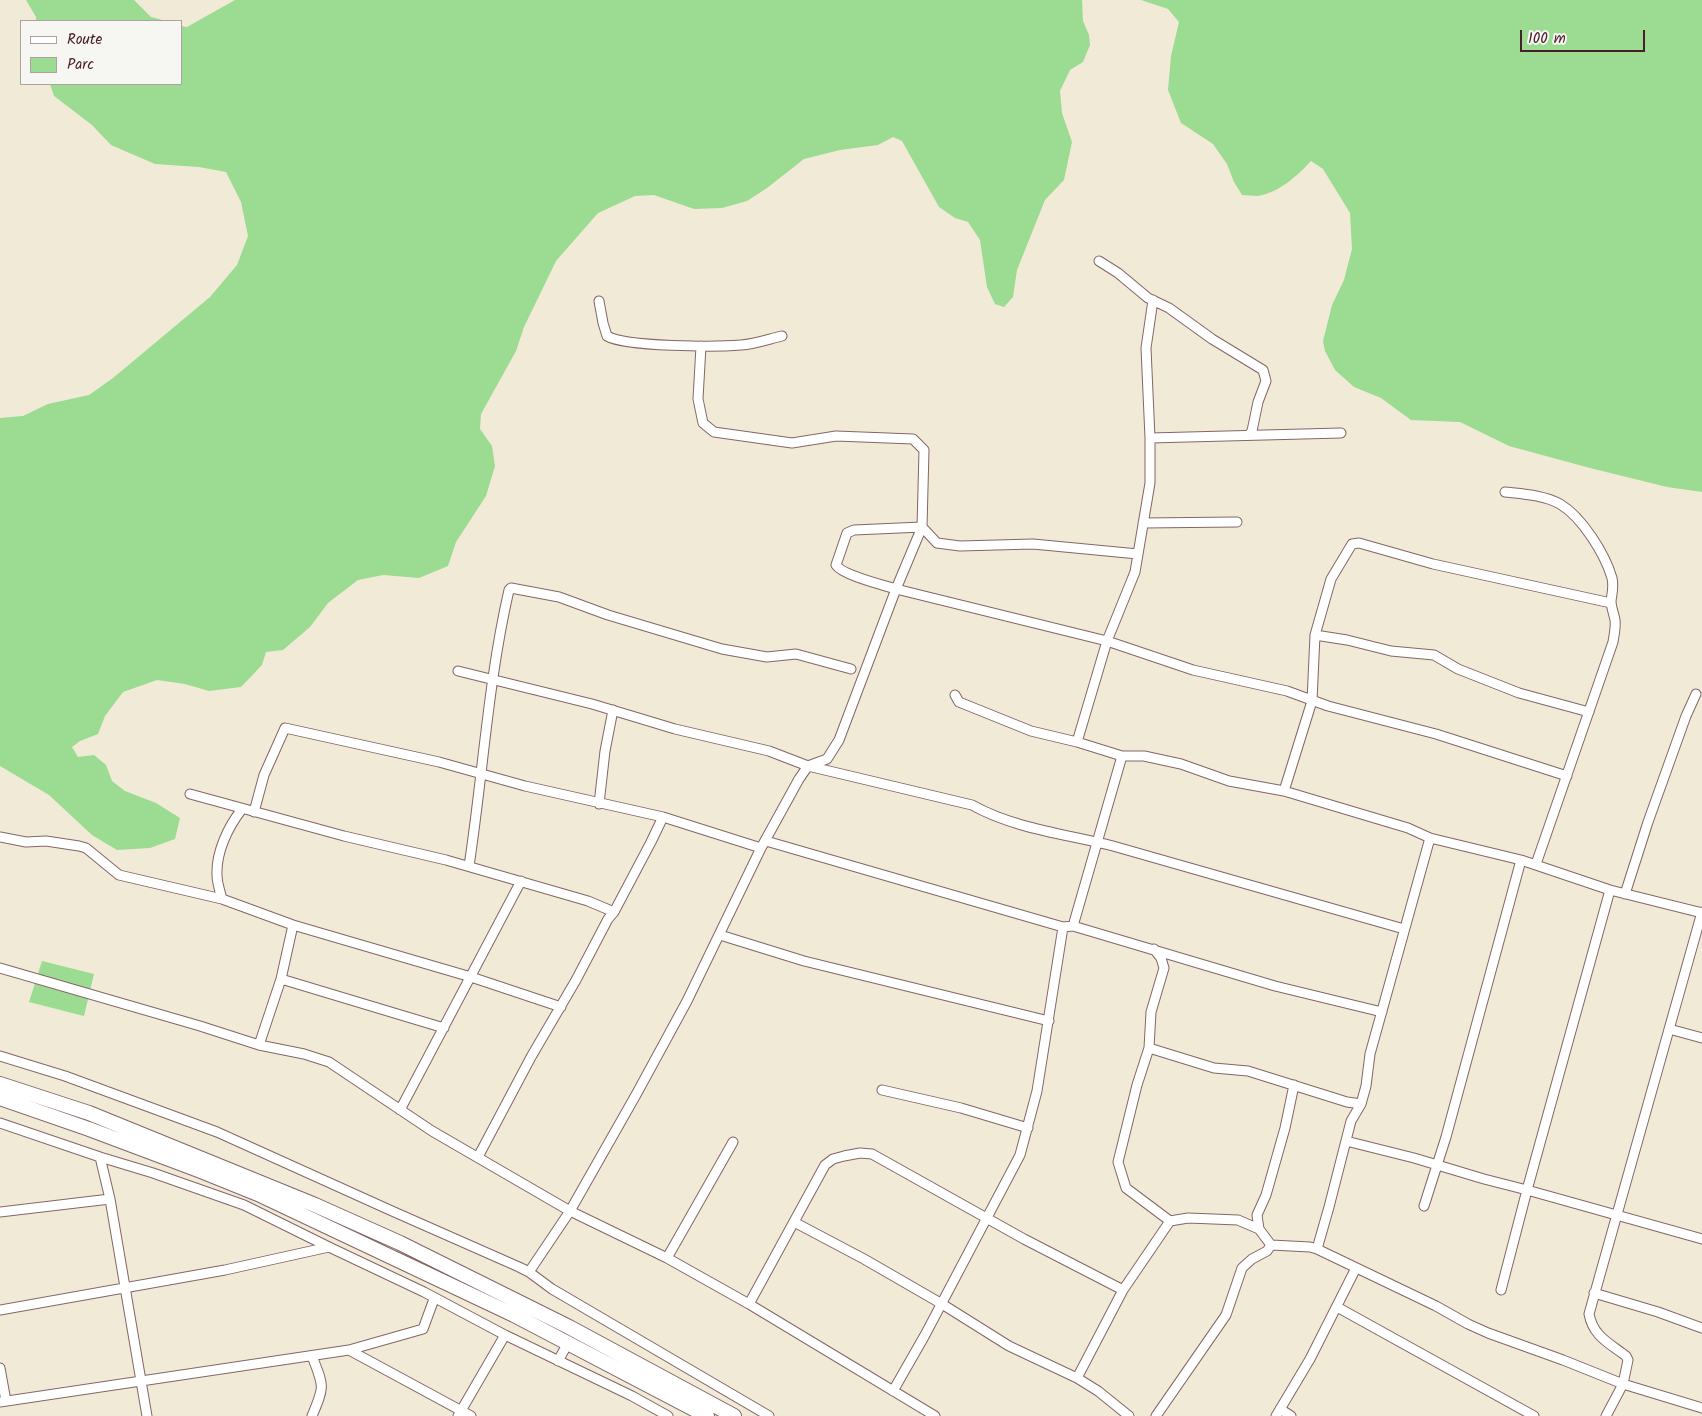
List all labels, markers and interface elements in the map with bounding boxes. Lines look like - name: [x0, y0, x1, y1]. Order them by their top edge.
- legend: [20, 20, 182, 85]
- scale bar: [1522, 20, 1647, 52]
- text: 100 m: [1528, 27, 1566, 51]
- text: Route: [67, 28, 102, 52]
- text: Parc: [67, 53, 94, 77]

